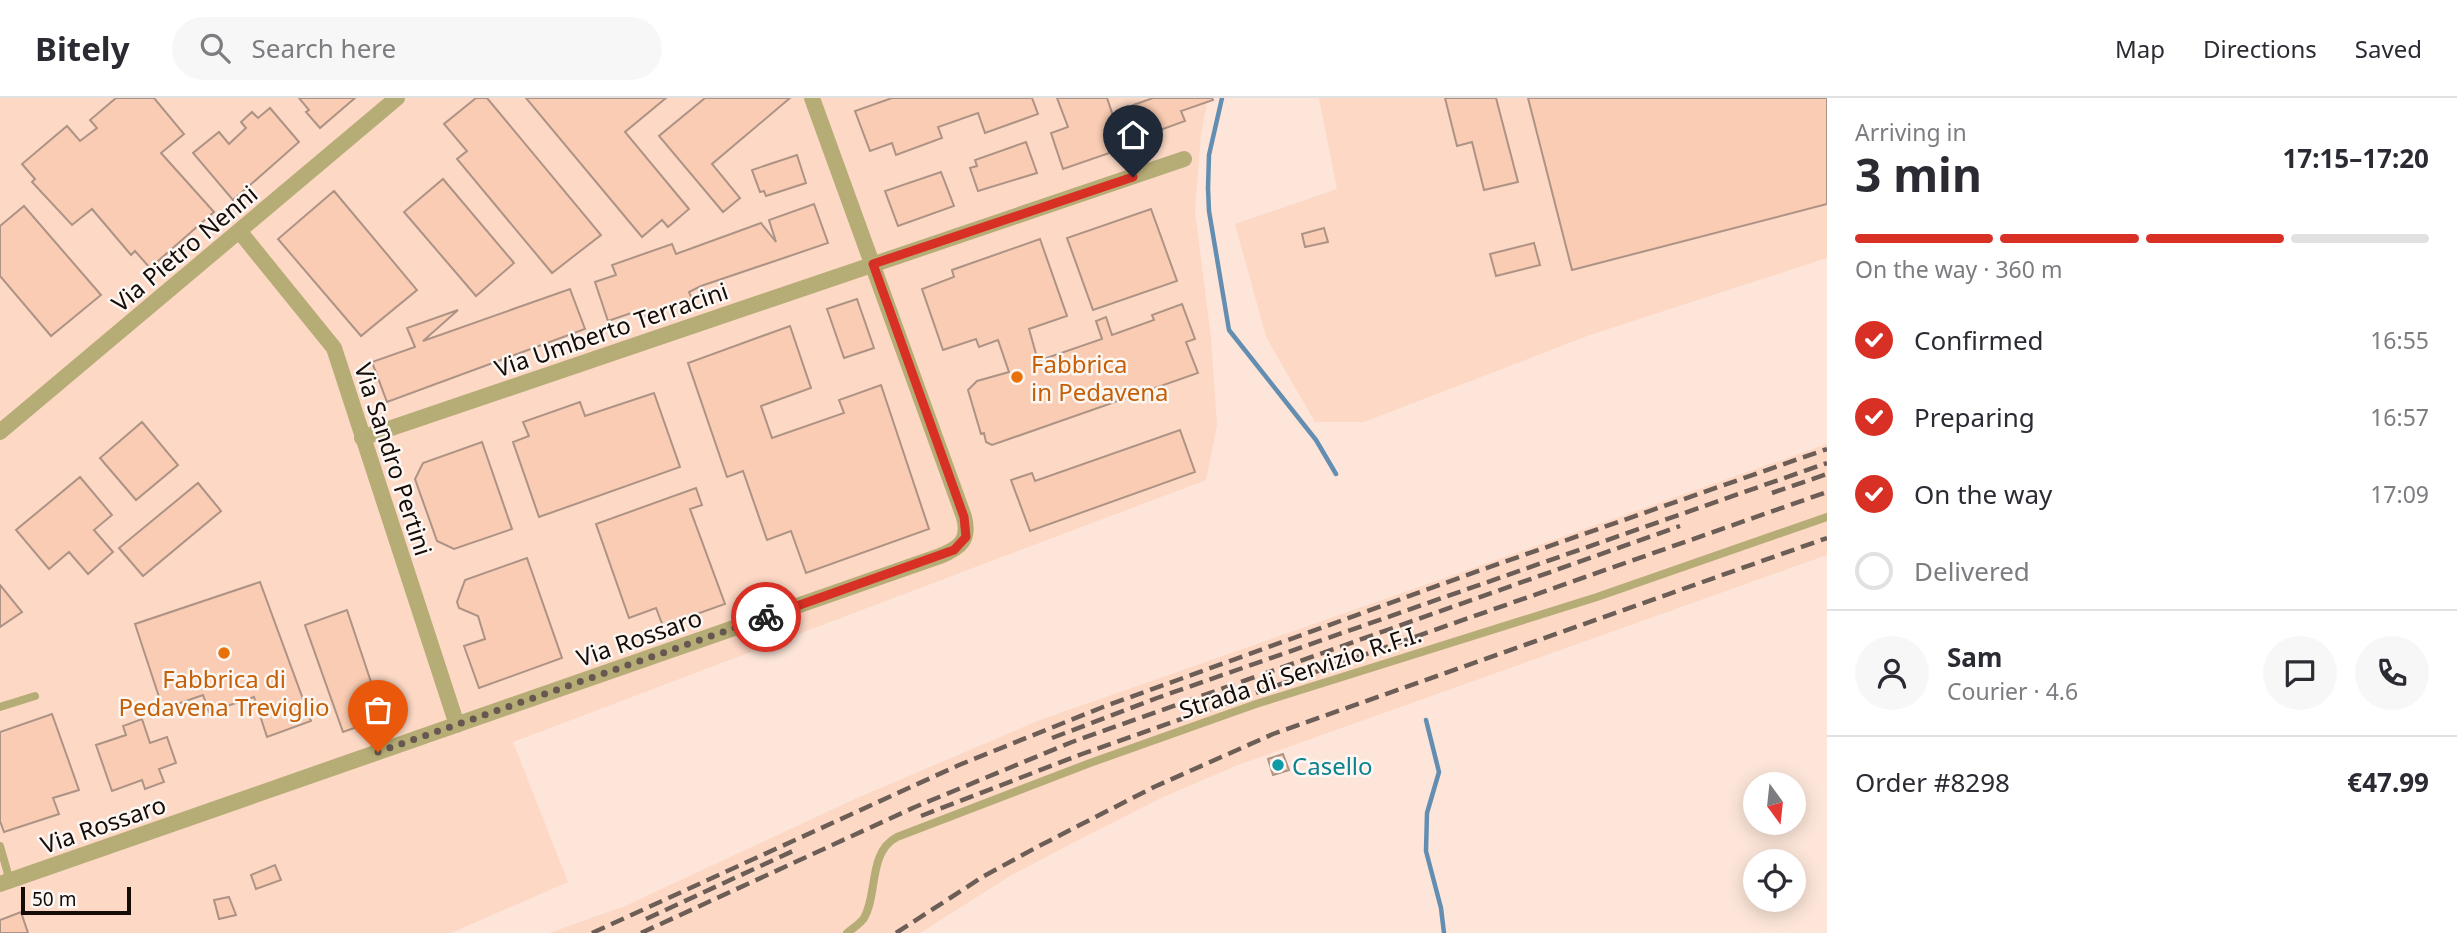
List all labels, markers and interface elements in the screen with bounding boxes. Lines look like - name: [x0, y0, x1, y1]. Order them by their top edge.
- search box: [172, 17, 662, 80]
- text: Bitely: [35, 26, 130, 71]
- icon: search: [196, 29, 234, 67]
- text: Search here: [252, 30, 396, 66]
- text: Map: [2115, 32, 2165, 65]
- text: Directions: [2203, 32, 2317, 65]
- text: Saved: [2355, 32, 2422, 65]
- pin: [1103, 105, 1163, 177]
- icon: home: [1114, 116, 1152, 154]
- text: Arriving in: [1855, 116, 1967, 148]
- text: 17:15–17:20: [2282, 140, 2429, 176]
- text: 3 min: [1855, 143, 1982, 205]
- street label: Via Pietro Nenni: [104, 177, 264, 319]
- text: On the way · 360 m: [1855, 253, 2062, 285]
- street label: Via Umberto Terracini: [490, 274, 732, 384]
- icon: check: [1855, 321, 1893, 359]
- text: Confirmed: [1914, 322, 2044, 358]
- text: 16:55: [2370, 324, 2429, 356]
- place label: Fabbrica in Pedavena: [1031, 347, 1169, 408]
- street label: Via Sandro Pertini: [347, 359, 441, 559]
- marker: Fabbrica in Pedavena: [1009, 369, 1025, 385]
- icon: check: [1855, 398, 1893, 436]
- text: Preparing: [1914, 399, 2035, 435]
- text: 16:57: [2370, 401, 2429, 433]
- icon: check: [1855, 475, 1893, 513]
- text: On the way: [1914, 476, 2052, 512]
- text: 17:09: [2370, 478, 2429, 510]
- text: Delivered: [1914, 553, 2030, 589]
- courier: [731, 582, 801, 652]
- icon: bike: [747, 598, 785, 636]
- street label: Via Rossaro: [572, 600, 706, 674]
- street label: Strada di Servizio R.F.I.: [1175, 616, 1425, 726]
- button: person: [1855, 636, 1929, 710]
- button: chat: [2263, 636, 2337, 710]
- button: phone: [2355, 636, 2429, 710]
- text: Sam: [1947, 639, 2002, 675]
- marker: Fabbrica di Pedavena Treviglio: [216, 645, 232, 661]
- place label: Fabbrica di Pedavena Treviglio: [118, 662, 330, 723]
- text: Courier · 4.6: [1947, 675, 2078, 707]
- pin: [348, 680, 408, 752]
- icon: bag: [359, 691, 397, 729]
- place label: Casello: [1292, 749, 1373, 782]
- marker: Casello: [1270, 757, 1286, 773]
- text: Order #8298: [1855, 764, 2010, 800]
- text: €47.99: [2347, 764, 2429, 800]
- north arrow: [1743, 772, 1806, 835]
- map controls: [1743, 772, 1806, 912]
- street label: Via Rossaro: [36, 787, 170, 861]
- button: locate: [1743, 849, 1806, 912]
- scale bar: [21, 884, 131, 916]
- text: 50 m: [32, 886, 76, 912]

